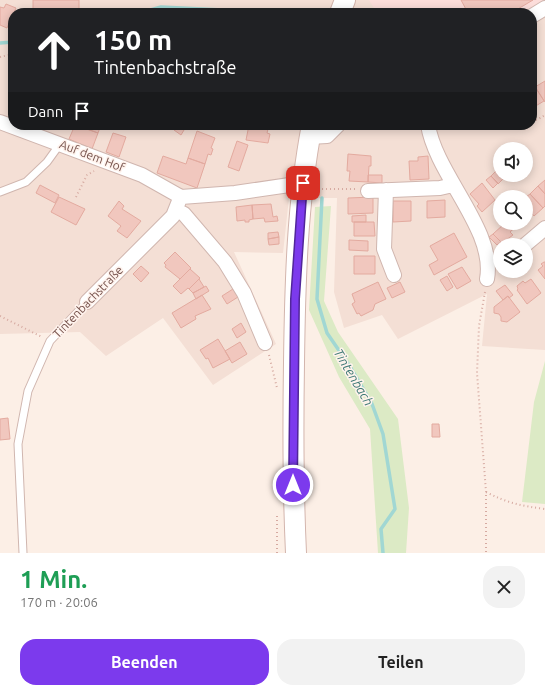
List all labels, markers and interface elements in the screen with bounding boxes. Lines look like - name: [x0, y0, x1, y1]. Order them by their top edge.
- icon: ahead: [28, 24, 80, 76]
- text: 150 m: [94, 24, 172, 55]
- text: Tintenbachstraße: [94, 57, 236, 77]
- icon: arrive: [71, 100, 93, 122]
- text: Dann: [28, 103, 63, 120]
- street label: Auf dem Hof: [58, 137, 127, 174]
- map controls: [493, 142, 533, 278]
- button: sound: [493, 142, 533, 182]
- pin: [286, 166, 320, 200]
- icon: arrive: [292, 172, 314, 194]
- button: search: [493, 190, 533, 230]
- button: layers: [493, 238, 533, 278]
- street label: Tintenbachstraße: [50, 263, 125, 340]
- water label: Tintenbach: [332, 346, 376, 408]
- position arrow: [272, 464, 314, 506]
- text: 1 Min.: [20, 566, 87, 593]
- button: close: [483, 566, 525, 608]
- text: 170 m · 20:06: [20, 595, 98, 609]
- button: Beenden: [20, 639, 269, 685]
- button: Teilen: [277, 639, 525, 685]

